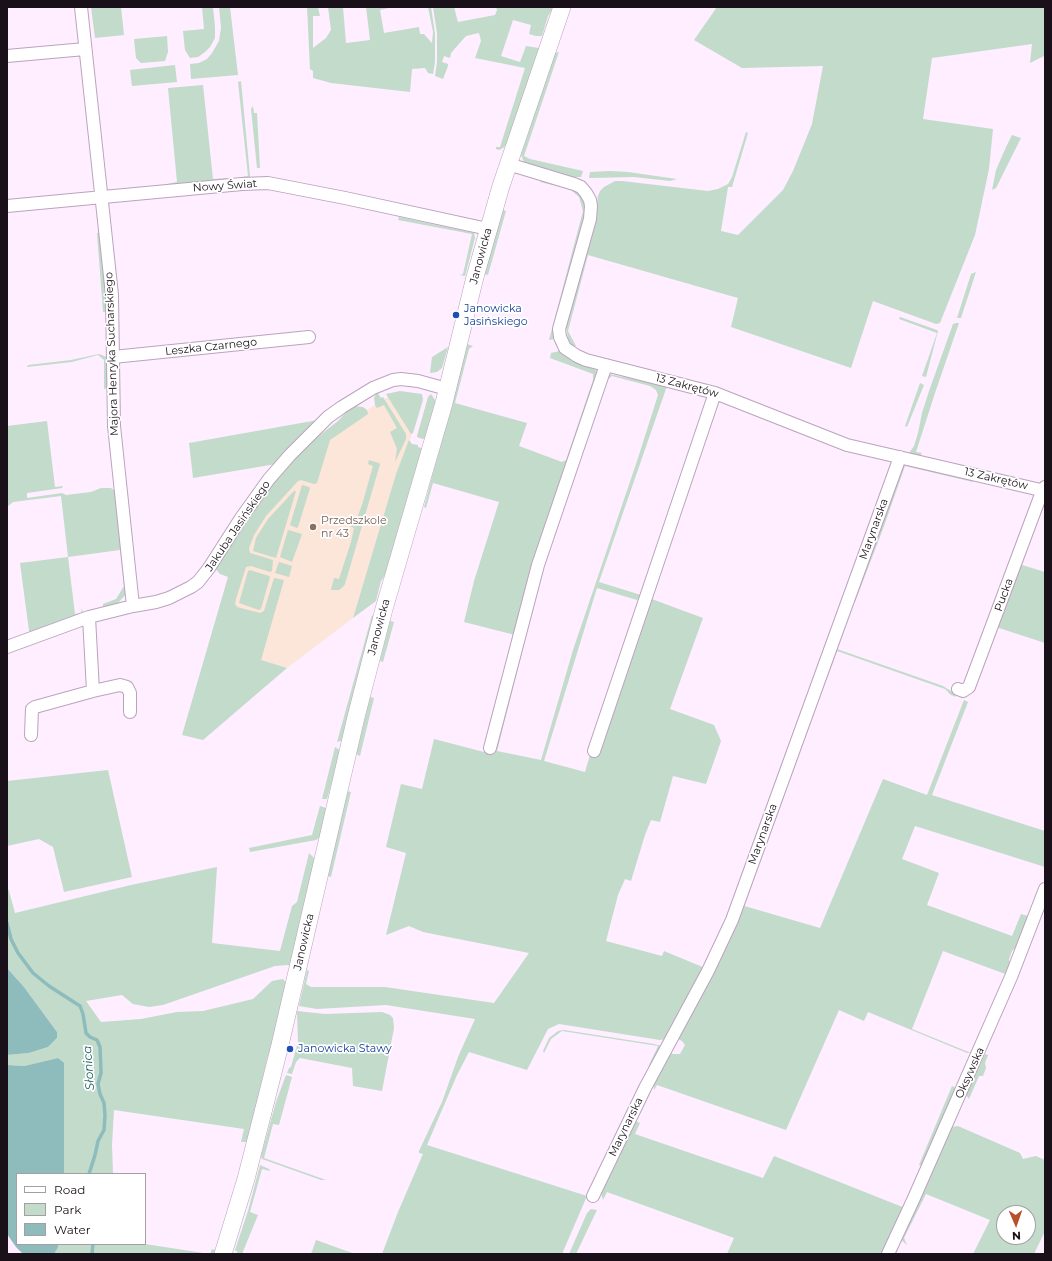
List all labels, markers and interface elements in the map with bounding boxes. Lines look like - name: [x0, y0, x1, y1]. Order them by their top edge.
- street label: Nowy Świat: [192, 177, 258, 195]
- street label: Janowicka: [467, 226, 495, 286]
- street label: Majora Henryka Sucharskiego: [103, 272, 121, 436]
- place label: Janowicka Jasińskiego: [464, 302, 528, 328]
- marker: Janowicka Jasińskiego: [451, 310, 461, 320]
- street label: Leszka Czarnego: [164, 336, 258, 358]
- street label: 13 Zakrętów: [654, 371, 720, 401]
- street label: 13 Zakrętów: [963, 465, 1029, 493]
- street label: Jakuba Jasińskiego: [203, 478, 273, 574]
- street label: Marynarska: [857, 497, 891, 561]
- place label: Przedszkole nr 43: [321, 514, 387, 540]
- marker: Przedszkole nr 43: [308, 522, 318, 532]
- street label: Pucka: [992, 577, 1016, 613]
- street label: Janowicka: [365, 597, 393, 657]
- street label: Marynarska: [746, 802, 780, 866]
- street label: Janowicka: [291, 912, 317, 972]
- place label: Janowicka Stawy: [298, 1042, 392, 1056]
- marker: Janowicka Stawy: [285, 1044, 295, 1054]
- water label: Słonica: [80, 1045, 98, 1091]
- street label: Oksywska: [953, 1045, 987, 1101]
- street label: Marynarska: [606, 1095, 646, 1159]
- legend: [16, 1173, 146, 1245]
- text: Road: [54, 1182, 85, 1197]
- text: Park: [54, 1202, 81, 1217]
- north arrow: [996, 1205, 1036, 1245]
- text: Water: [54, 1222, 90, 1237]
- text: N: [1012, 1229, 1021, 1243]

